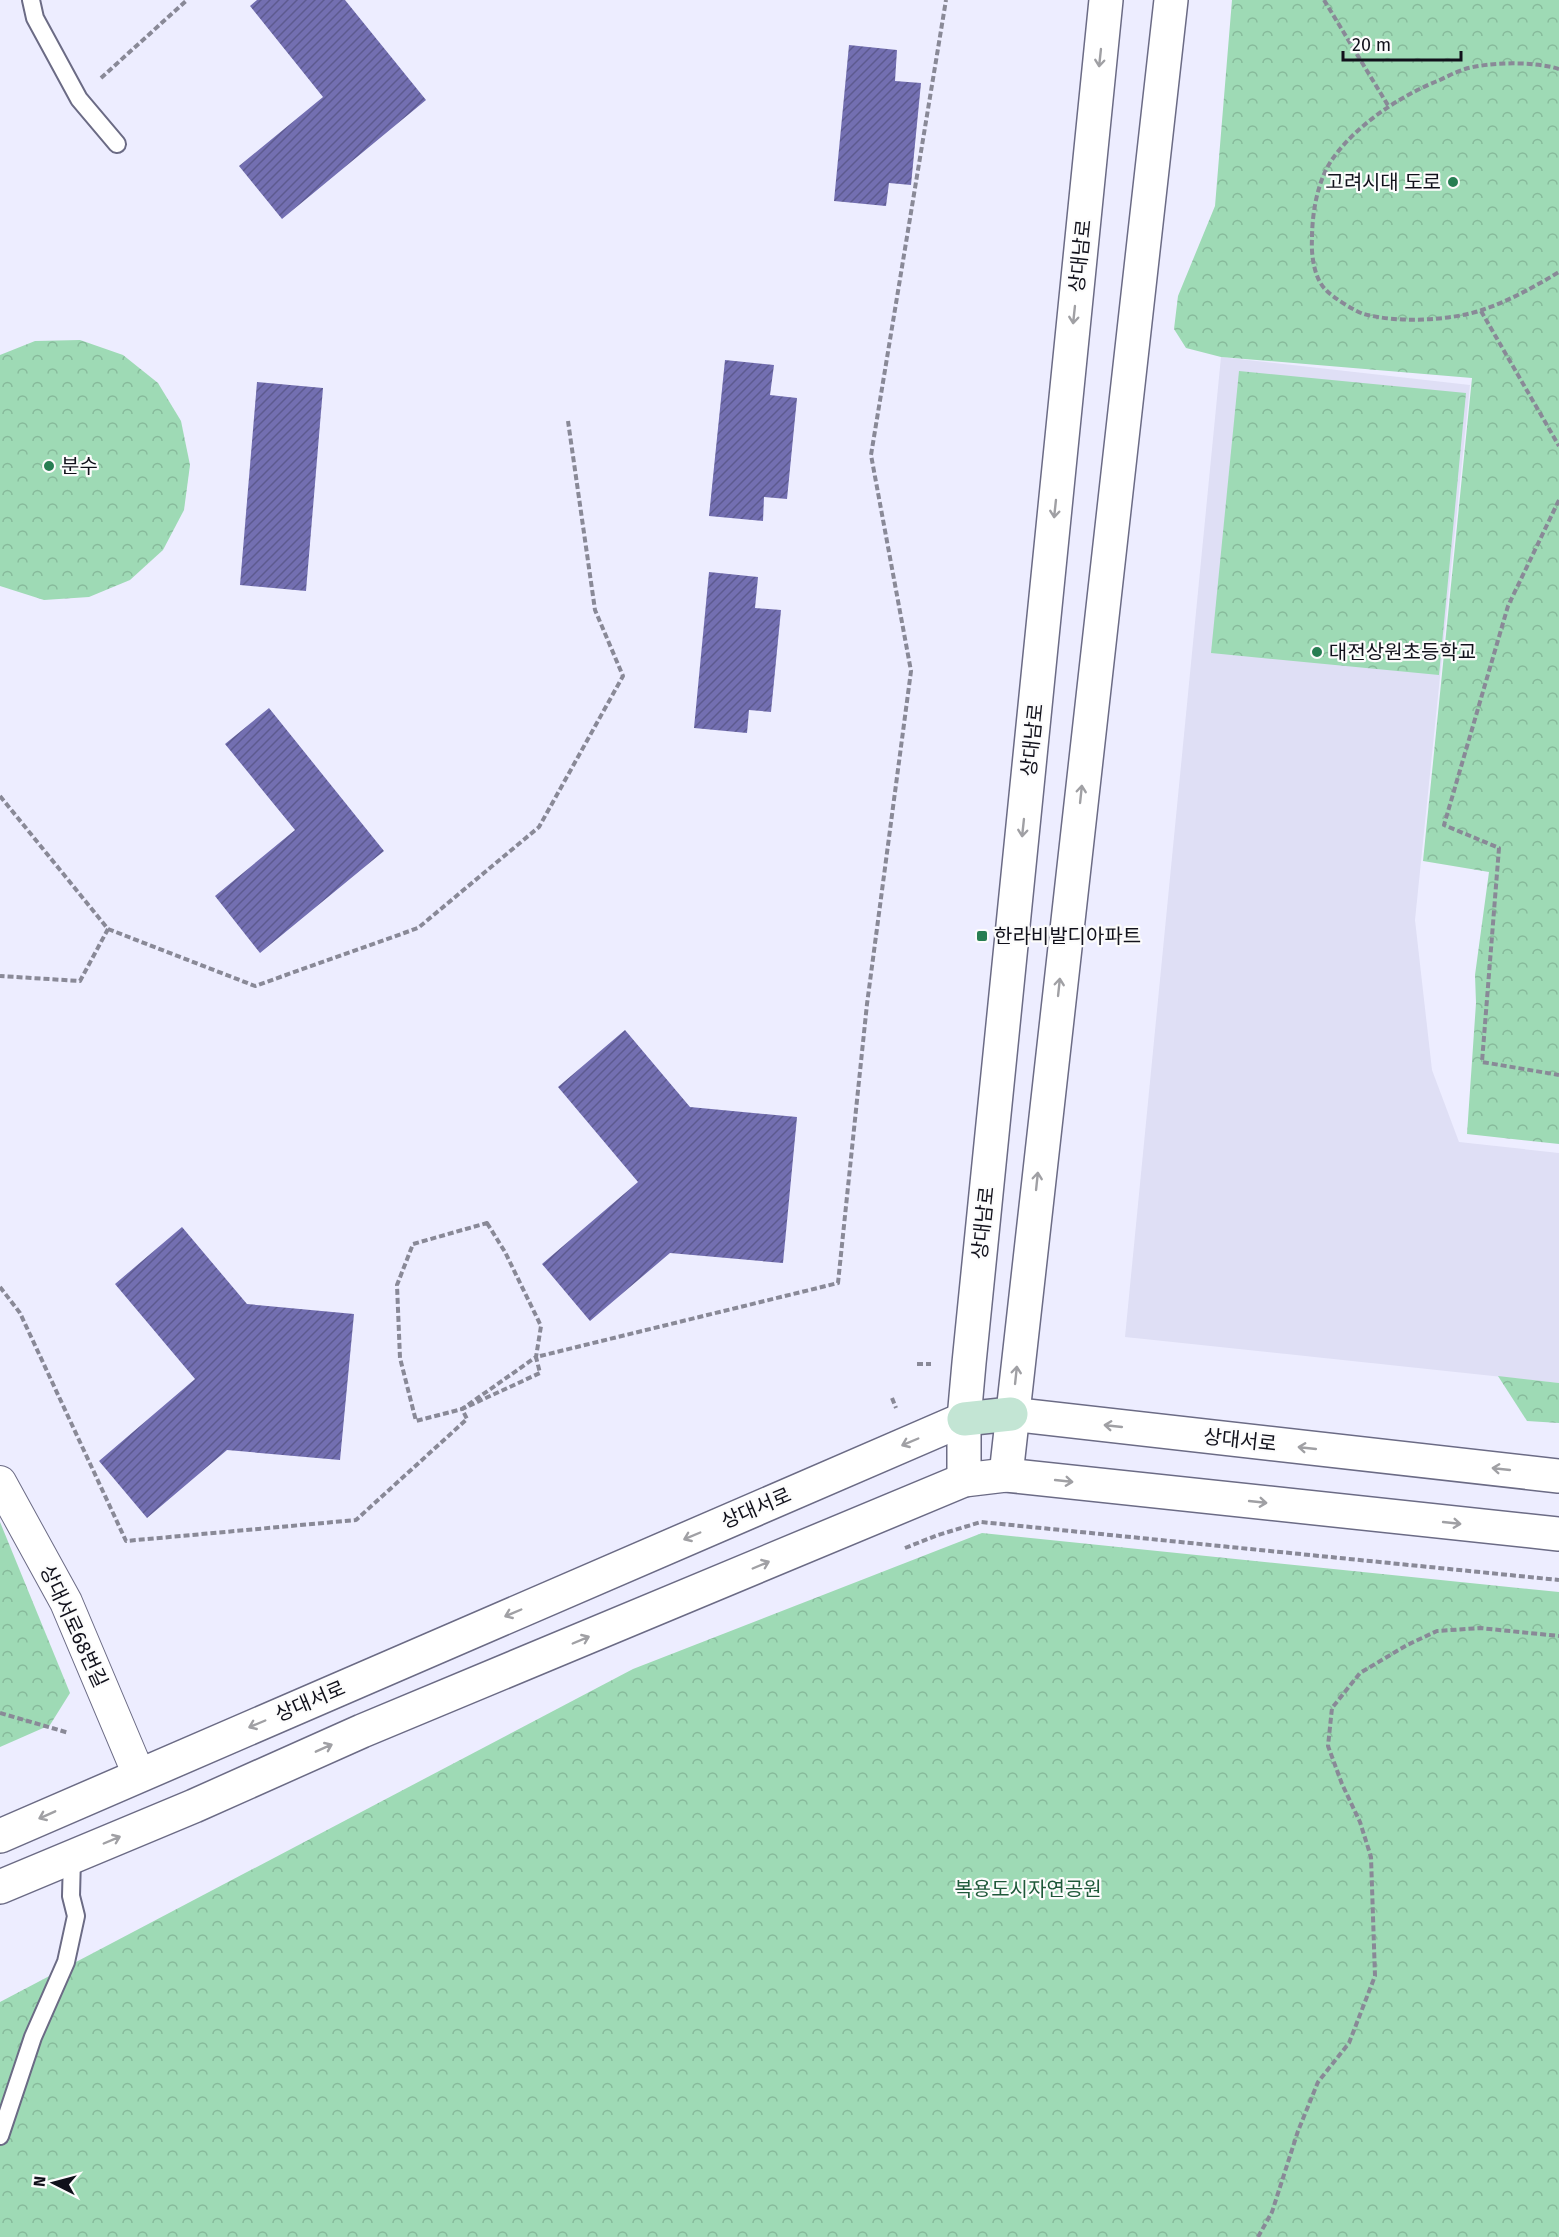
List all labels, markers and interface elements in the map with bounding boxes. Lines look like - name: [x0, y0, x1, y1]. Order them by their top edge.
- scale bar: [1343, 24, 1462, 62]
- text: 20 m: [1352, 34, 1391, 56]
- one-way arrow: [1094, 48, 1105, 68]
- place label: 고려시대 도로: [1325, 170, 1441, 194]
- marker: 고려시대 도로: [1446, 175, 1460, 189]
- street label: 상대남로: [1064, 218, 1096, 294]
- one-way arrow: [1068, 304, 1079, 324]
- place label: 분수: [61, 454, 98, 478]
- marker: 분수: [42, 459, 56, 473]
- one-way arrow: [1049, 498, 1060, 518]
- place label: 대전상원초등학교: [1329, 640, 1476, 664]
- marker: 대전상원초등학교: [1310, 645, 1324, 659]
- street label: 상대남로: [1016, 702, 1048, 778]
- one-way arrow: [1076, 784, 1087, 804]
- one-way arrow: [1017, 818, 1028, 838]
- place label: 한라비발디아파트: [994, 924, 1141, 948]
- marker: 한라비발디아파트: [975, 929, 989, 943]
- one-way arrow: [1054, 978, 1065, 998]
- one-way arrow: [1032, 1172, 1043, 1192]
- street label: 상대남로: [967, 1185, 999, 1261]
- one-way arrow: [1010, 1365, 1021, 1385]
- one-way arrow: [1104, 1420, 1124, 1431]
- street label: 상대서로: [1202, 1424, 1278, 1456]
- one-way arrow: [901, 1437, 919, 1448]
- one-way arrow: [1298, 1442, 1318, 1453]
- one-way arrow: [1491, 1464, 1511, 1475]
- one-way arrow: [1053, 1476, 1073, 1487]
- street label: 상대서로: [717, 1483, 795, 1533]
- one-way arrow: [1247, 1497, 1267, 1508]
- one-way arrow: [1441, 1518, 1461, 1529]
- one-way arrow: [683, 1531, 702, 1542]
- one-way arrow: [751, 1559, 770, 1570]
- street label: 상대서로68번길: [35, 1561, 113, 1691]
- one-way arrow: [504, 1608, 523, 1619]
- one-way arrow: [571, 1634, 590, 1645]
- street label: 상대서로: [271, 1676, 349, 1726]
- one-way arrow: [248, 1719, 267, 1730]
- one-way arrow: [315, 1742, 333, 1753]
- one-way arrow: [39, 1810, 57, 1821]
- one-way arrow: [102, 1834, 121, 1845]
- park label: 복용도시자연공원: [954, 1877, 1102, 1901]
- north arrow: [24, 2153, 84, 2213]
- text: N: [30, 2175, 50, 2188]

